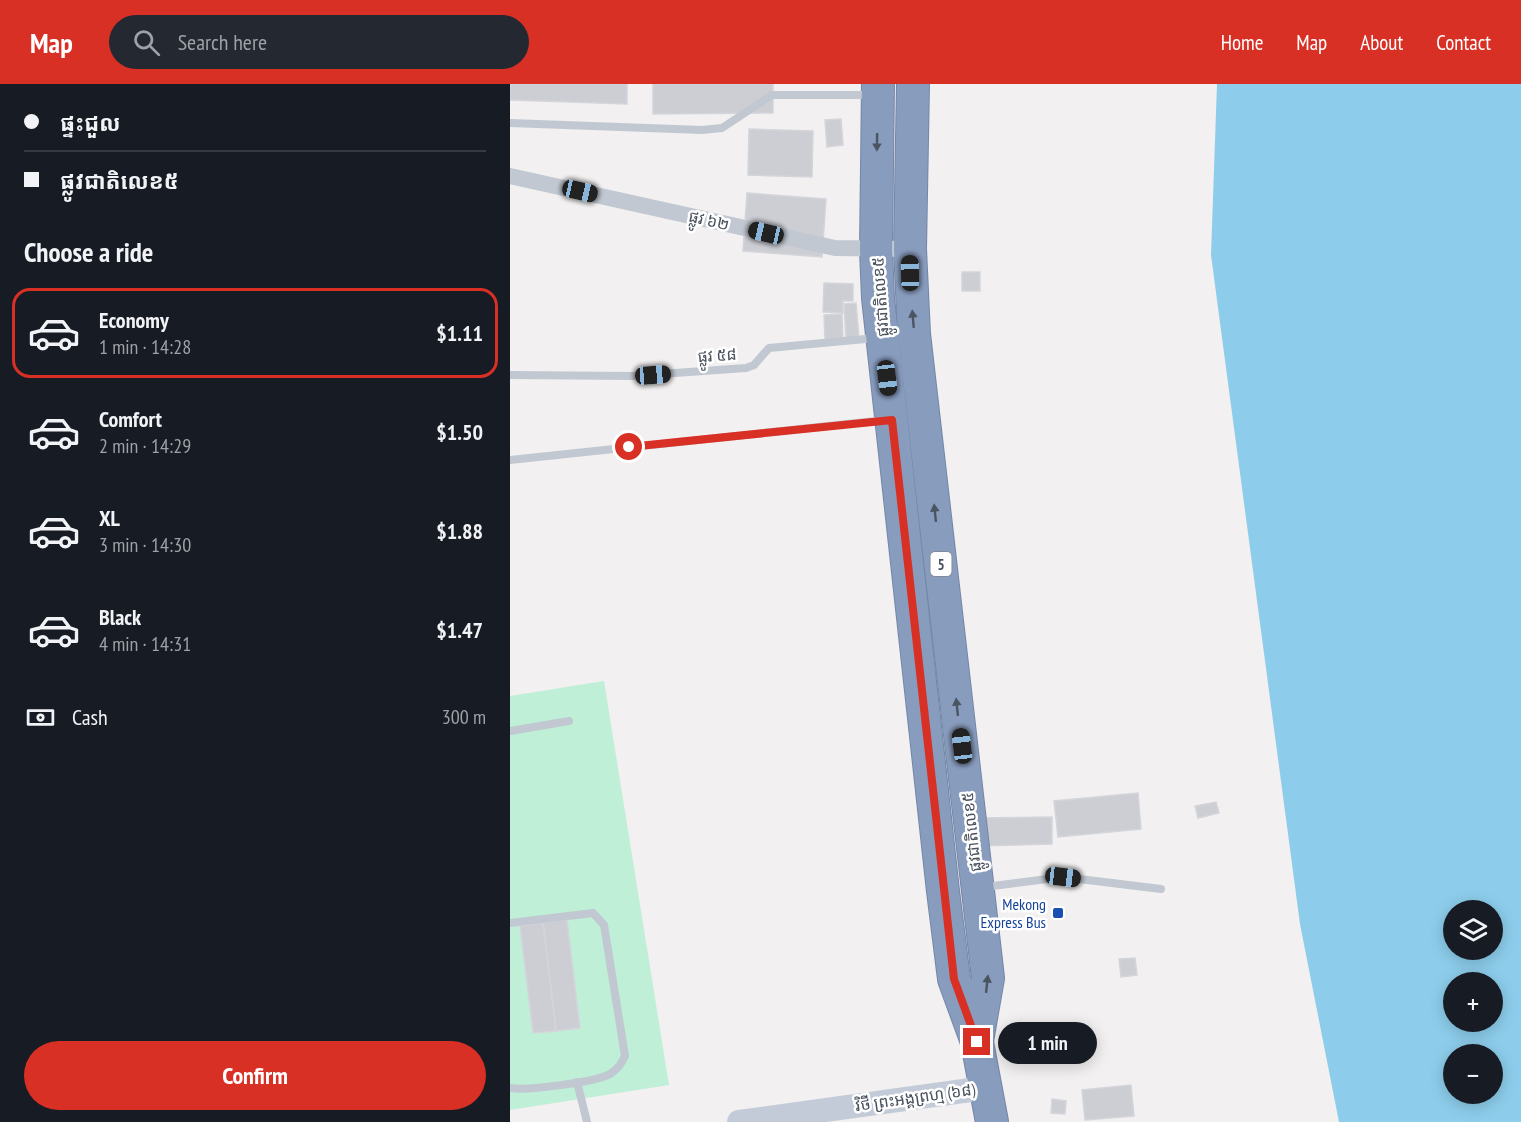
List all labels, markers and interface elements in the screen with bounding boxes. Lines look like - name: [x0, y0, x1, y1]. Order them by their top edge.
- search box: [109, 15, 529, 69]
- text: Map: [30, 24, 73, 61]
- icon: search: [130, 26, 163, 59]
- text: Search here: [178, 28, 267, 56]
- text: Home: [1221, 29, 1263, 56]
- text: Map: [1296, 29, 1327, 56]
- text: About: [1360, 29, 1403, 56]
- text: Contact: [1436, 29, 1491, 56]
- text: ផ្ទះជួល: [60, 109, 121, 137]
- one-way arrow: [873, 133, 882, 152]
- text: ផ្លូវជាតិលេខ៥: [60, 167, 178, 195]
- car: [560, 178, 600, 204]
- street label: ផ្លូវ ៦២: [686, 206, 731, 239]
- car: [746, 220, 786, 246]
- text: Choose a ride: [24, 235, 153, 269]
- car: [901, 255, 919, 291]
- street label: ផ្លូវជាតិលេខ៥: [867, 256, 897, 338]
- icon: car: [27, 306, 81, 360]
- text: Economy: [99, 306, 169, 334]
- one-way arrow: [908, 310, 918, 329]
- text: $1.11: [436, 319, 483, 347]
- text: 1 min · 14:28: [99, 334, 191, 360]
- street label: ផ្លូវ ៥៨: [697, 344, 738, 371]
- car: [876, 359, 898, 397]
- car: [634, 365, 672, 385]
- icon: car: [27, 405, 81, 459]
- text: Comfort: [99, 405, 162, 433]
- text: $1.50: [436, 418, 483, 446]
- text: 2 min · 14:29: [99, 433, 191, 459]
- route start: [615, 433, 642, 460]
- icon: car: [27, 504, 81, 558]
- text: XL: [99, 504, 120, 532]
- one-way arrow: [930, 504, 940, 523]
- text: $1.88: [436, 517, 483, 545]
- text: 3 min · 14:30: [99, 532, 191, 558]
- road number: 5: [930, 552, 952, 576]
- icon: car: [27, 603, 81, 657]
- text: Black: [99, 603, 141, 631]
- text: $1.47: [436, 616, 483, 644]
- text: 4 min · 14:31: [99, 631, 191, 657]
- one-way arrow: [952, 697, 962, 716]
- icon: cash: [24, 701, 57, 734]
- text: Cash: [72, 703, 108, 731]
- text: 300 m: [442, 704, 486, 730]
- car: [951, 727, 973, 765]
- street label: ផ្លូវជាតិលេខ៥: [957, 791, 990, 873]
- car: [1044, 866, 1082, 888]
- place label: Mekong Express Bus: [980, 894, 1046, 932]
- map controls: [1443, 900, 1503, 1104]
- button: layers: [1443, 900, 1503, 960]
- marker: Mekong Express Bus: [1051, 906, 1065, 920]
- button: +: [1443, 972, 1503, 1032]
- one-way arrow: [982, 974, 991, 993]
- callout: 1 min: [998, 1021, 1097, 1063]
- route end: [963, 1028, 990, 1055]
- text: 1 min: [1027, 1030, 1068, 1056]
- button: Confirm: [24, 1041, 486, 1110]
- button: −: [1443, 1044, 1503, 1104]
- street label: វិថី ព្រះអង្គព្រហ្ម (៦៨): [853, 1078, 977, 1116]

